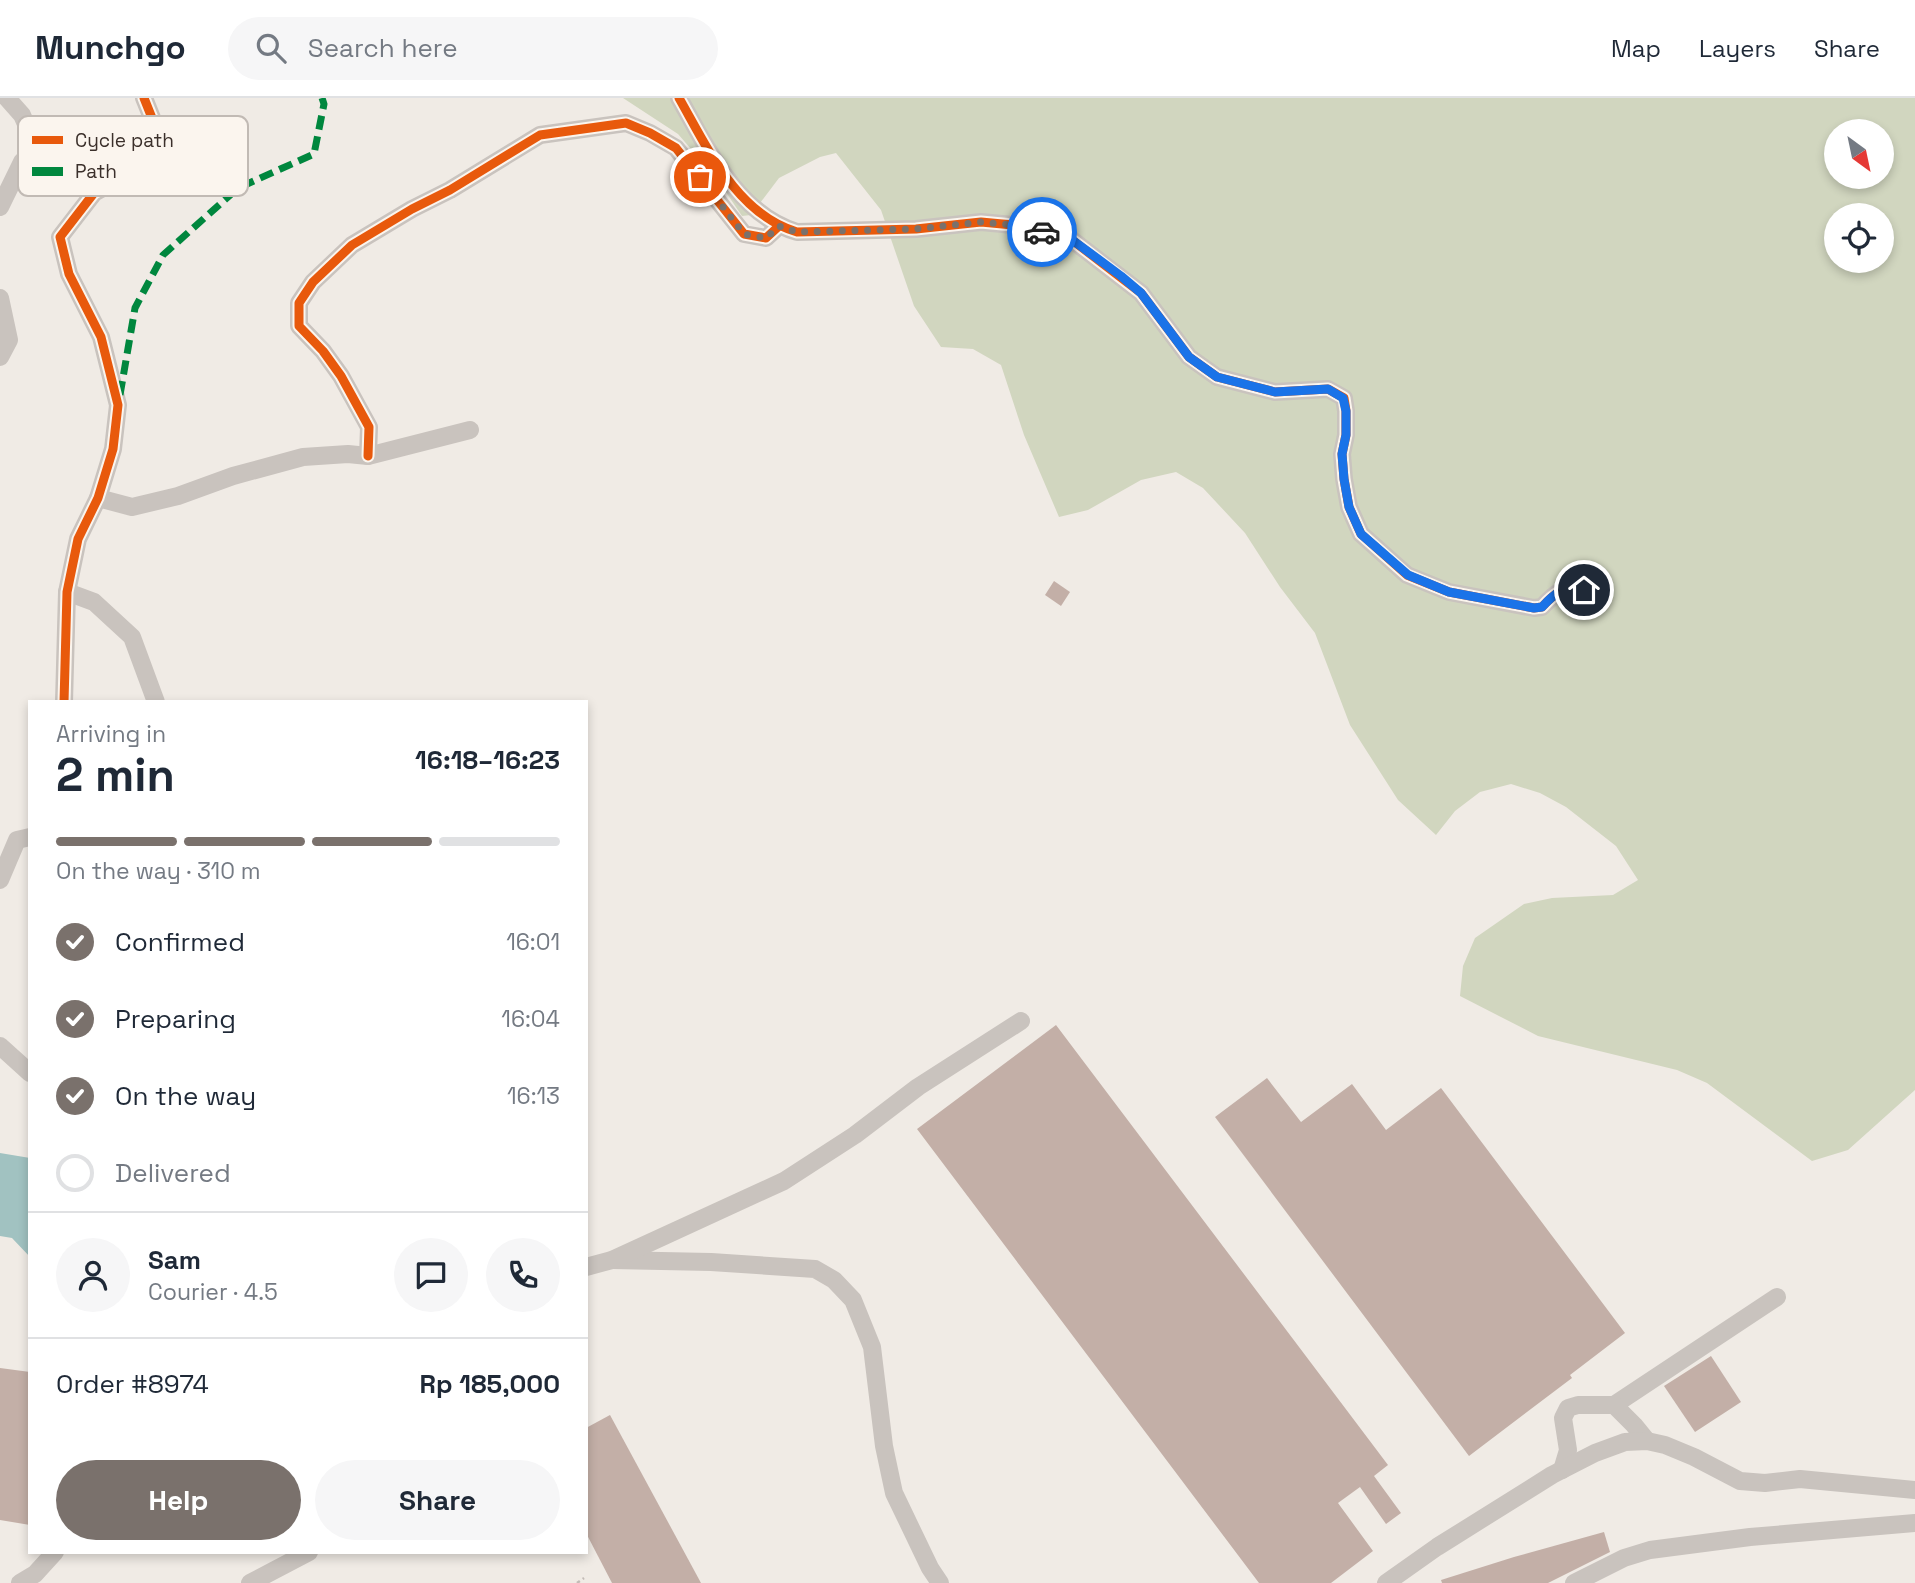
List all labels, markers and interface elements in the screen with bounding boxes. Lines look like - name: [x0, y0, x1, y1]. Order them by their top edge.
- search box: [228, 17, 718, 80]
- text: Munchgo: [35, 27, 186, 69]
- icon: search: [252, 29, 290, 67]
- text: Search here: [308, 31, 458, 65]
- text: Map: [1611, 33, 1661, 64]
- text: Layers: [1699, 33, 1776, 64]
- text: Share: [1814, 33, 1880, 64]
- legend: [18, 116, 248, 196]
- north arrow: [1824, 119, 1894, 189]
- map controls: [1824, 119, 1894, 273]
- text: Cycle path: [75, 128, 174, 153]
- pin: [670, 147, 730, 207]
- icon: bag: [681, 158, 719, 196]
- text: Path: [75, 159, 117, 184]
- courier: [1007, 197, 1077, 267]
- button: locate: [1824, 203, 1894, 273]
- icon: car: [1023, 213, 1061, 251]
- pin: [1554, 560, 1614, 620]
- icon: home: [1565, 571, 1603, 609]
- text: Arriving in: [56, 719, 166, 749]
- text: 16:18–16:23: [415, 743, 560, 777]
- text: 2 min: [56, 746, 175, 804]
- text: On the way · 310 m: [56, 856, 261, 886]
- icon: check: [56, 923, 94, 961]
- text: Confirmed: [115, 925, 245, 959]
- text: 16:01: [506, 927, 560, 957]
- icon: check: [56, 1000, 94, 1038]
- text: Preparing: [115, 1002, 236, 1036]
- text: 16:04: [501, 1004, 560, 1034]
- icon: check: [56, 1077, 94, 1115]
- text: On the way: [115, 1079, 256, 1113]
- text: 16:13: [507, 1081, 560, 1111]
- text: Delivered: [115, 1156, 231, 1190]
- button: person: [56, 1238, 130, 1312]
- button: chat: [394, 1238, 468, 1312]
- button: phone: [486, 1238, 560, 1312]
- text: Sam: [148, 1243, 201, 1277]
- text: Courier · 4.5: [148, 1277, 278, 1307]
- text: Order #8974: [56, 1367, 209, 1401]
- text: Rp 185,000: [420, 1367, 560, 1401]
- button: Help: [56, 1460, 301, 1540]
- button: Share: [315, 1460, 560, 1540]

